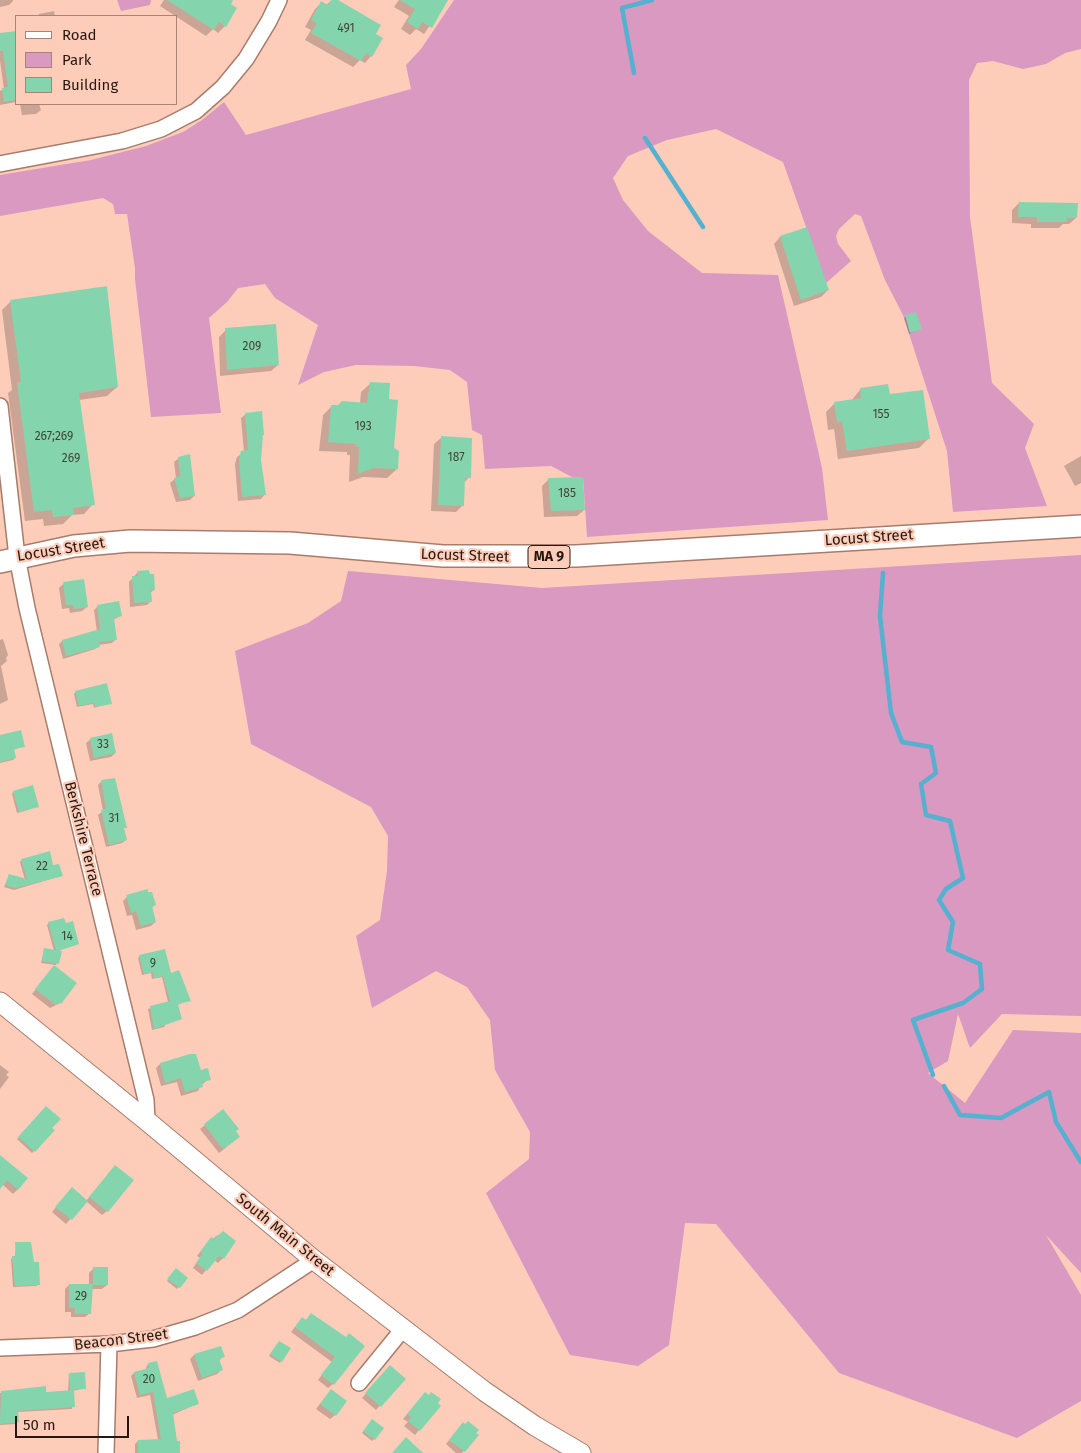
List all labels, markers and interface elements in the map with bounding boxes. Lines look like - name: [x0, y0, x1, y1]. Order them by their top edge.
- legend: [15, 15, 178, 105]
- house number: 491: [337, 22, 355, 36]
- text: Road: [62, 26, 97, 44]
- text: Park: [62, 51, 92, 69]
- text: Building: [62, 76, 118, 94]
- house number: 209: [243, 340, 261, 354]
- house number: 155: [872, 408, 890, 422]
- house number: 193: [354, 420, 372, 434]
- house number: 267;269: [35, 430, 73, 444]
- house number: 187: [448, 451, 464, 465]
- house number: 269: [62, 452, 80, 466]
- house number: 185: [558, 487, 576, 501]
- street label: Locust Street: [824, 526, 914, 550]
- street label: Locust Street: [16, 534, 106, 566]
- street label: Locust Street: [420, 545, 510, 567]
- road number: MA 9: [528, 546, 570, 568]
- house number: 33: [97, 738, 109, 752]
- street label: Berkshire Terrace: [60, 780, 106, 898]
- house number: 31: [109, 812, 119, 826]
- house number: 22: [36, 860, 48, 874]
- house number: 14: [61, 930, 73, 944]
- house number: 9: [150, 957, 156, 971]
- street label: South Main Street: [232, 1190, 338, 1280]
- house number: 29: [75, 1290, 87, 1304]
- street label: Beacon Street: [73, 1325, 169, 1355]
- house number: 20: [143, 1373, 155, 1387]
- scale bar: [18, 1406, 131, 1438]
- text: 50 m: [23, 1416, 56, 1434]

